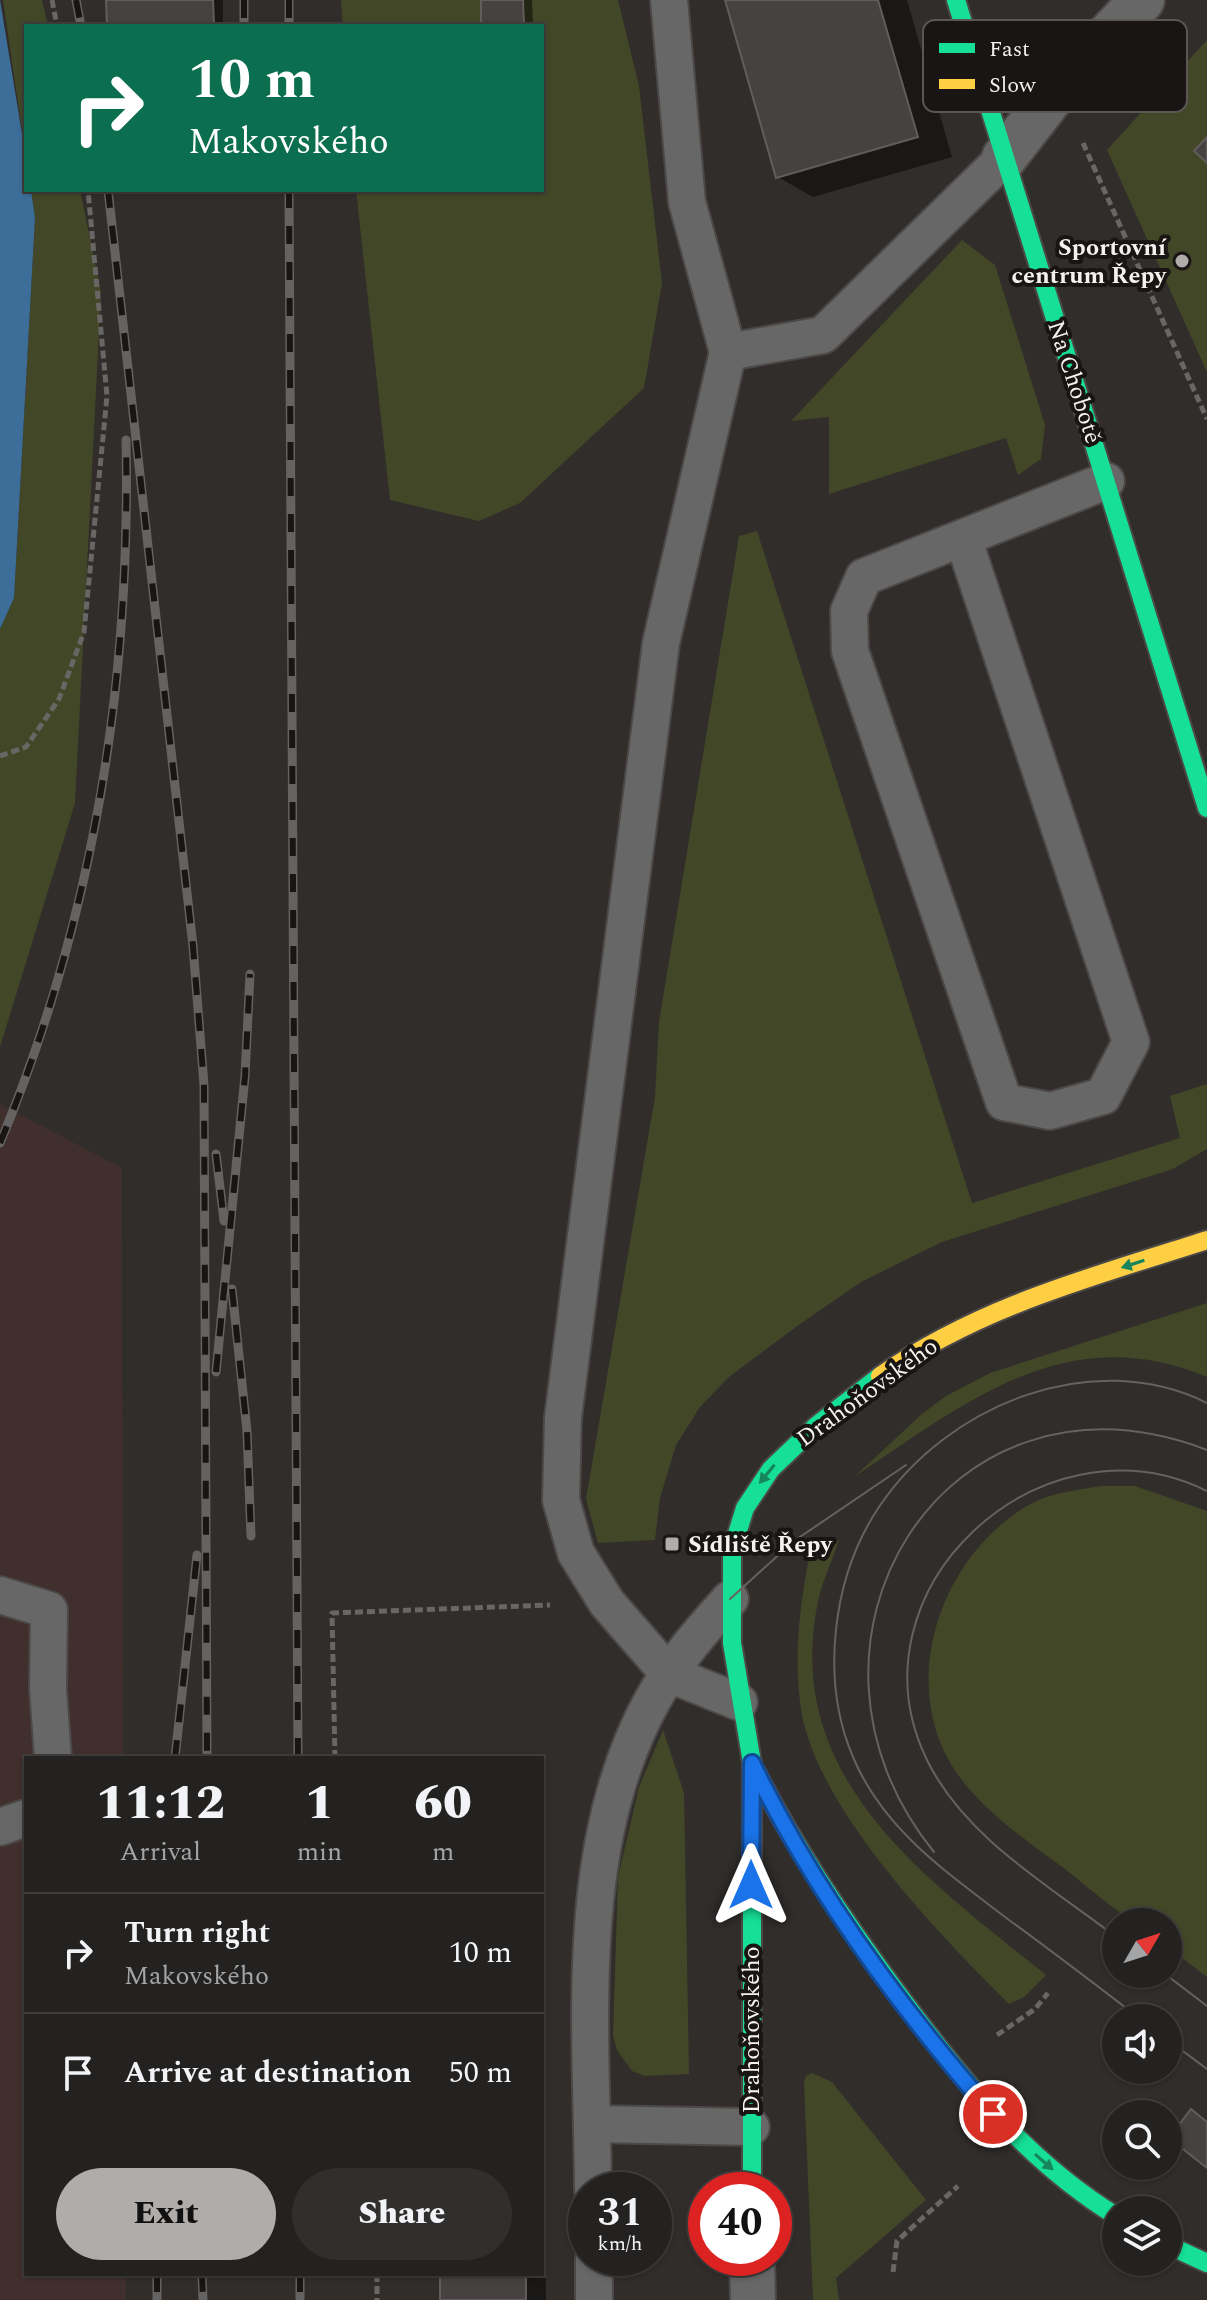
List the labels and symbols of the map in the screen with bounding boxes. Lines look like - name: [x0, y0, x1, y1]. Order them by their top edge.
- legend: [923, 20, 1187, 112]
- text: Fast: [989, 33, 1030, 66]
- text: Slow: [989, 69, 1037, 102]
- place label: Sportovní centrum Řepy: [1012, 230, 1168, 294]
- marker: Sportovní centrum Řepy: [1173, 252, 1191, 270]
- street label: Na Chobotě: [1037, 316, 1111, 449]
- one-way arrow: [1121, 1258, 1145, 1271]
- street label: Drahoňovského: [789, 1329, 946, 1457]
- one-way arrow: [760, 1464, 776, 1484]
- place label: Sídliště Řepy: [688, 1527, 833, 1563]
- marker: Sídliště Řepy: [663, 1535, 681, 1553]
- position arrow: [709, 1843, 793, 1927]
- north arrow: [1102, 1908, 1182, 1988]
- street label: Drahoňovského: [734, 1946, 770, 2114]
- pin: [959, 2080, 1027, 2148]
- one-way arrow: [1034, 2153, 1054, 2170]
- speed limit sign: 40: [688, 2172, 792, 2276]

